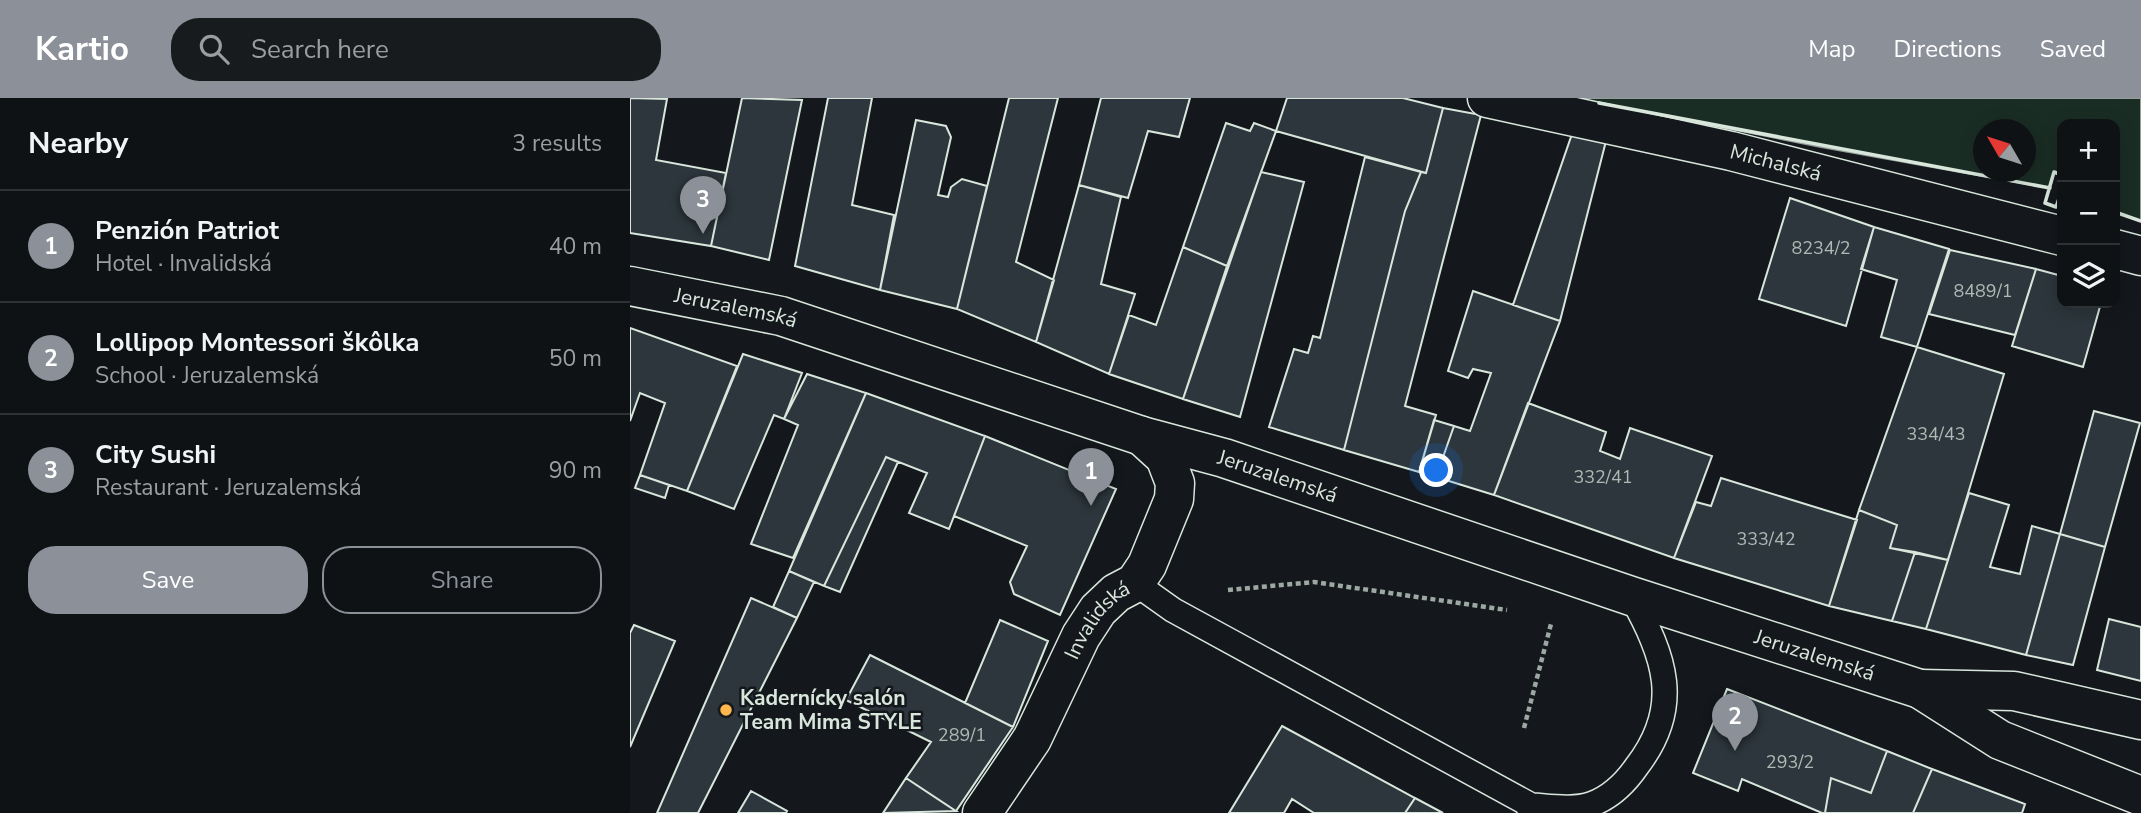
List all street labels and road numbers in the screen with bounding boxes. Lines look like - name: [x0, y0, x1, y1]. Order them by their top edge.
- street label: Michalská: [1727, 137, 1825, 188]
- street label: Jeruzalemská: [671, 281, 801, 335]
- street label: Jeruzalemská: [1214, 443, 1341, 510]
- street label: Invalidská: [1058, 574, 1135, 664]
- street label: Jeruzalemská: [1750, 622, 1878, 688]

